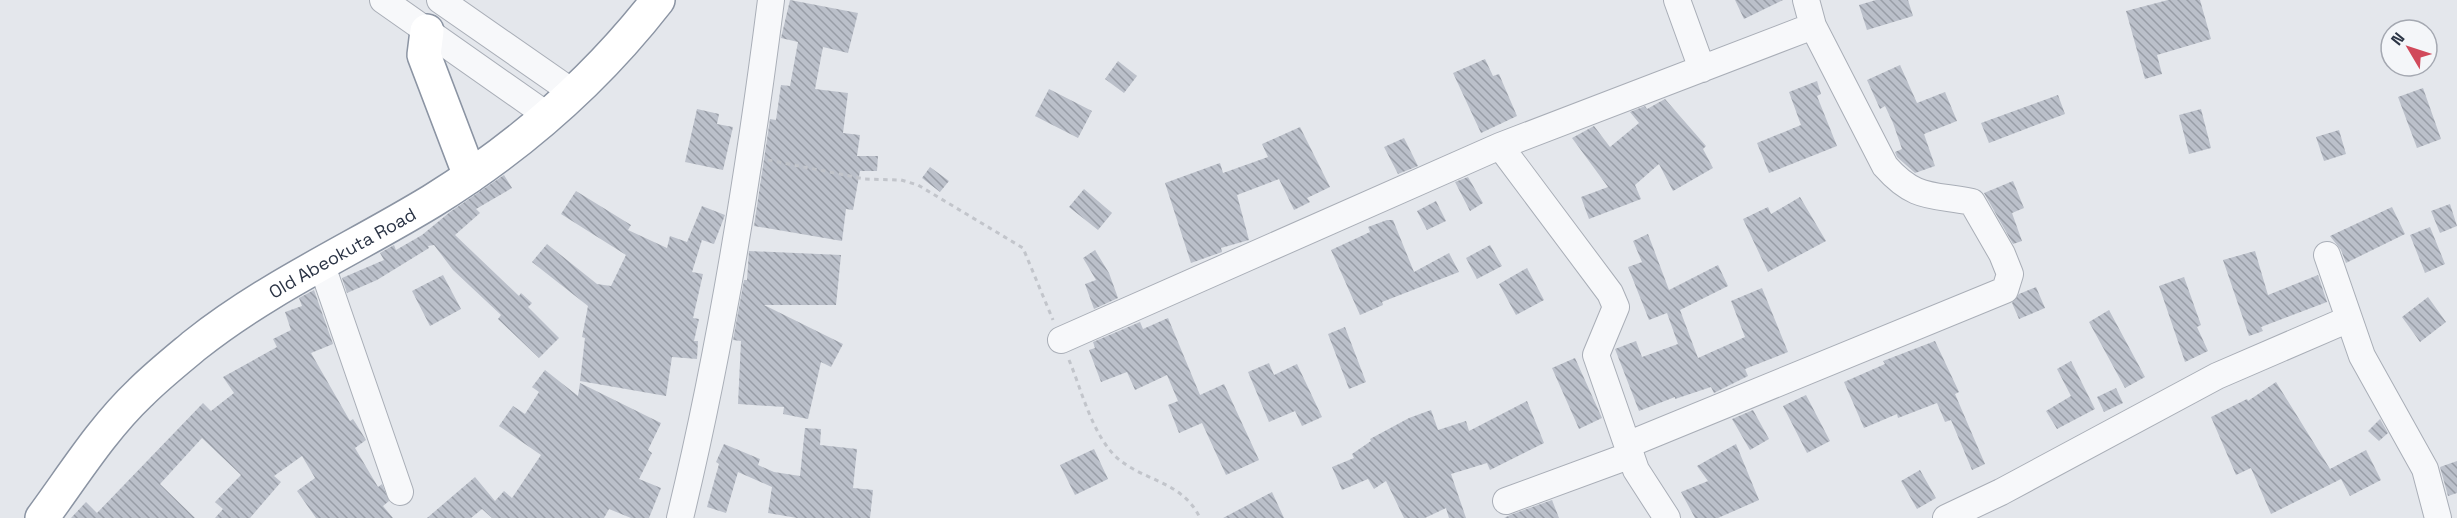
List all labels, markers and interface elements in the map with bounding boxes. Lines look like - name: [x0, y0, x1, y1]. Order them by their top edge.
- north arrow: [2379, 18, 2439, 78]
- text: N: [2386, 28, 2409, 50]
- street label: Old Abeokuta Road: [264, 202, 420, 303]

